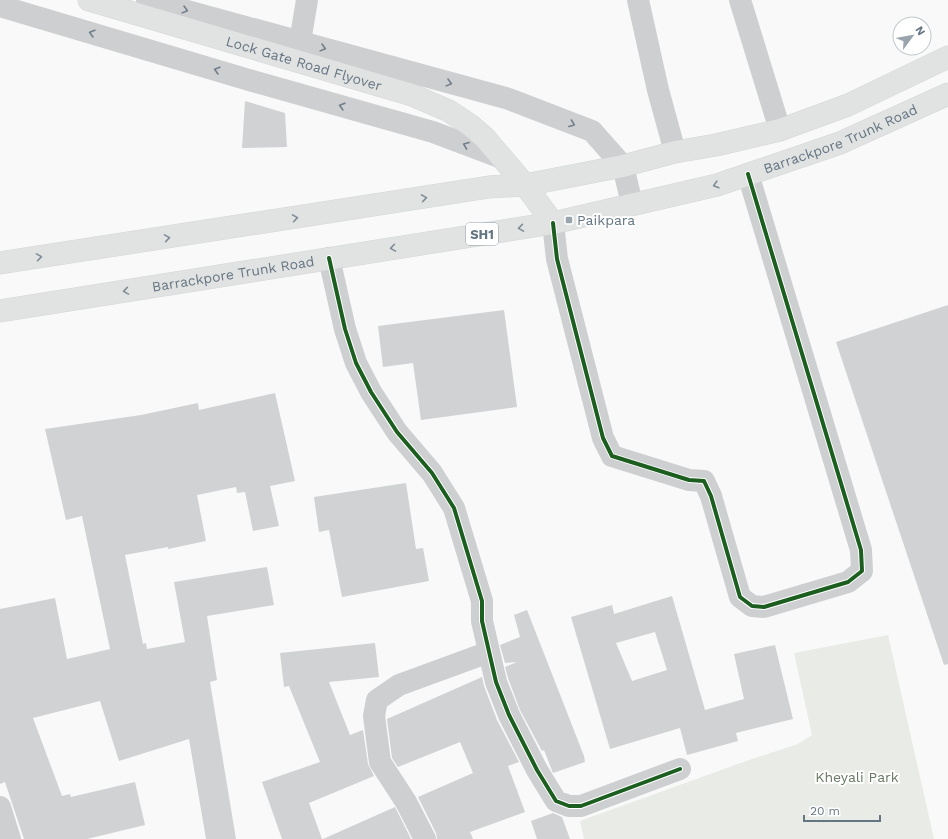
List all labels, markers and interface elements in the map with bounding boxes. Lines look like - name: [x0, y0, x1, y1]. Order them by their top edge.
- one-way arrow: [181, 5, 188, 14]
- north arrow: [892, 16, 932, 56]
- text: N: [912, 24, 928, 38]
- one-way arrow: [89, 29, 96, 38]
- street label: Lock Gate Road Flyover: [224, 33, 384, 94]
- one-way arrow: [320, 43, 327, 52]
- one-way arrow: [213, 66, 220, 75]
- one-way arrow: [446, 78, 452, 86]
- street label: Barrackpore Trunk Road: [761, 101, 920, 177]
- one-way arrow: [338, 102, 345, 111]
- one-way arrow: [569, 119, 576, 127]
- one-way arrow: [462, 142, 469, 150]
- one-way arrow: [713, 180, 720, 189]
- one-way arrow: [421, 194, 427, 202]
- place label: Paikpara: [577, 212, 635, 228]
- one-way arrow: [292, 214, 299, 222]
- marker: Paikpara: [564, 215, 574, 225]
- road number: SH1: [466, 223, 498, 245]
- one-way arrow: [518, 223, 524, 232]
- one-way arrow: [164, 234, 170, 242]
- one-way arrow: [390, 243, 396, 252]
- one-way arrow: [35, 253, 42, 262]
- street label: Barrackpore Trunk Road: [151, 253, 316, 295]
- one-way arrow: [123, 286, 129, 295]
- park label: Kheyali Park: [815, 769, 899, 785]
- scale bar: [804, 797, 880, 823]
- text: 20 m: [810, 804, 840, 818]

